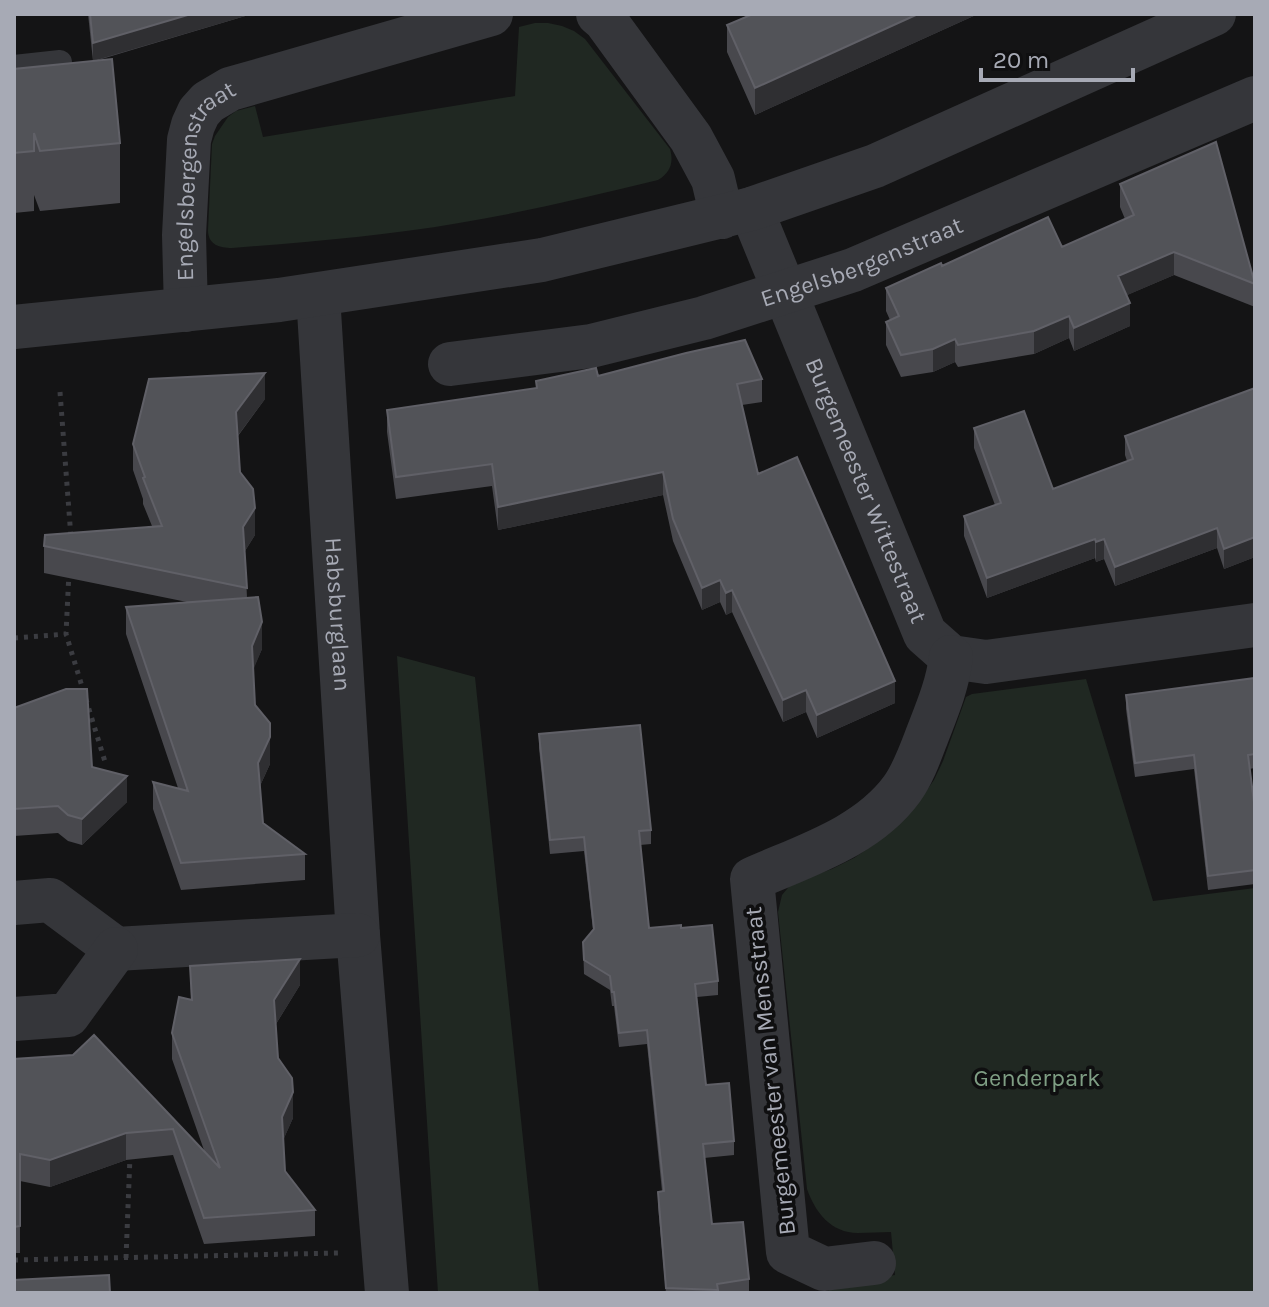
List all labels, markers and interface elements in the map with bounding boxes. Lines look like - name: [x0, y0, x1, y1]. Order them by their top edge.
- scale bar: [981, 32, 1133, 82]
- text: 20 m: [993, 46, 1049, 74]
- street label: Engelsbergenstraat: [170, 75, 241, 282]
- street label: Engelsbergenstraat: [757, 211, 967, 313]
- street label: Burgemeester Wittestraat: [799, 354, 933, 627]
- street label: Habsburglaan: [319, 536, 357, 692]
- street label: Burgemeester van Mensstraat: [739, 905, 801, 1237]
- park label: Genderpark: [974, 1064, 1100, 1092]

